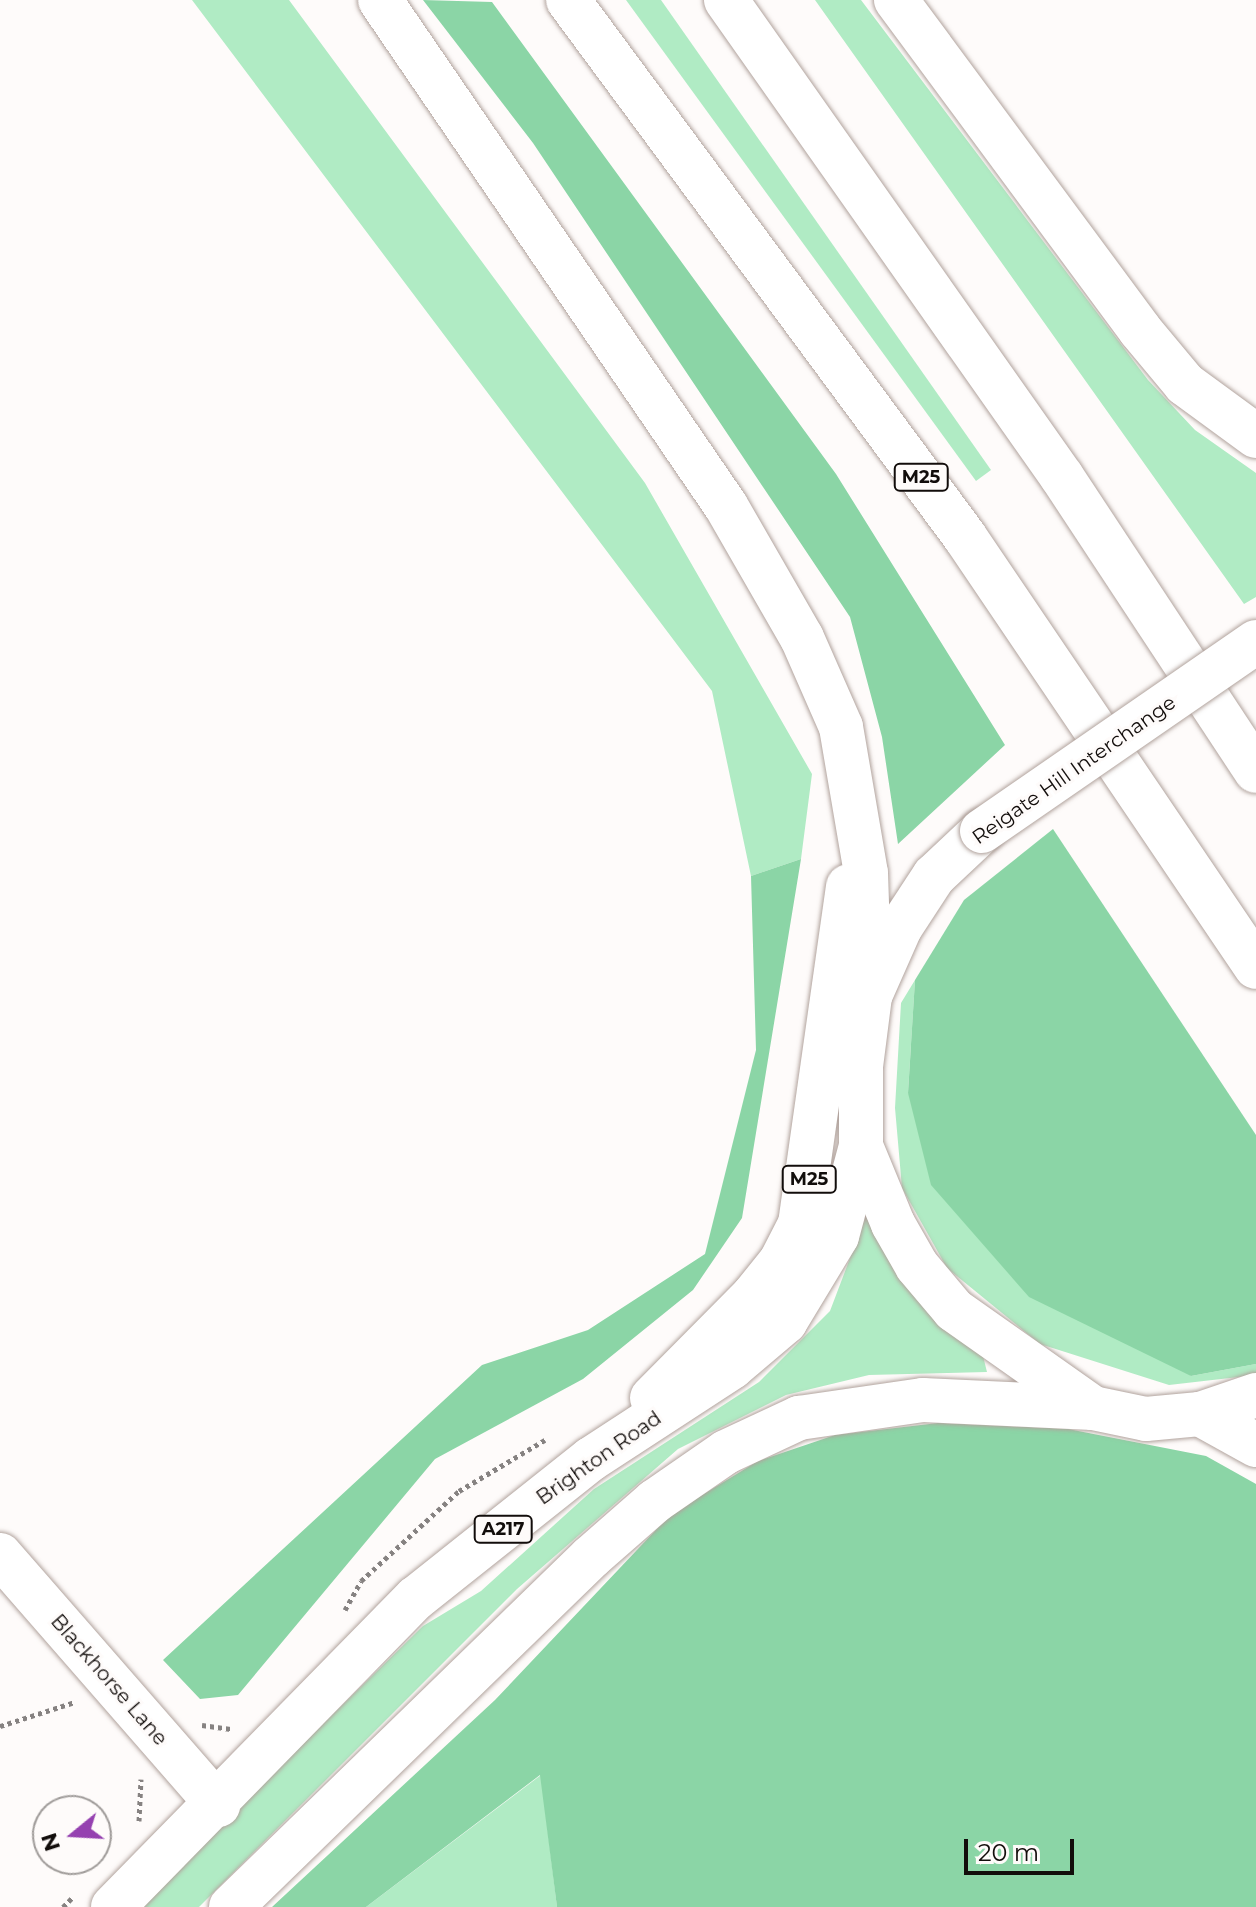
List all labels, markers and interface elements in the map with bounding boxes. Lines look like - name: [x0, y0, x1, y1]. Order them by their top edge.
- road number: M25: [893, 463, 949, 491]
- street label: Reigate Hill Interchange: [968, 690, 1180, 850]
- road number: M25: [781, 1165, 837, 1193]
- street label: Brighton Road: [532, 1406, 666, 1510]
- road number: A217: [473, 1515, 533, 1543]
- street label: Blackhorse Lane: [46, 1610, 172, 1750]
- north arrow: [32, 1795, 112, 1875]
- scale bar: [968, 1823, 1078, 1873]
- text: N: [35, 1829, 66, 1855]
- text: 20 m: [978, 1838, 1039, 1867]

